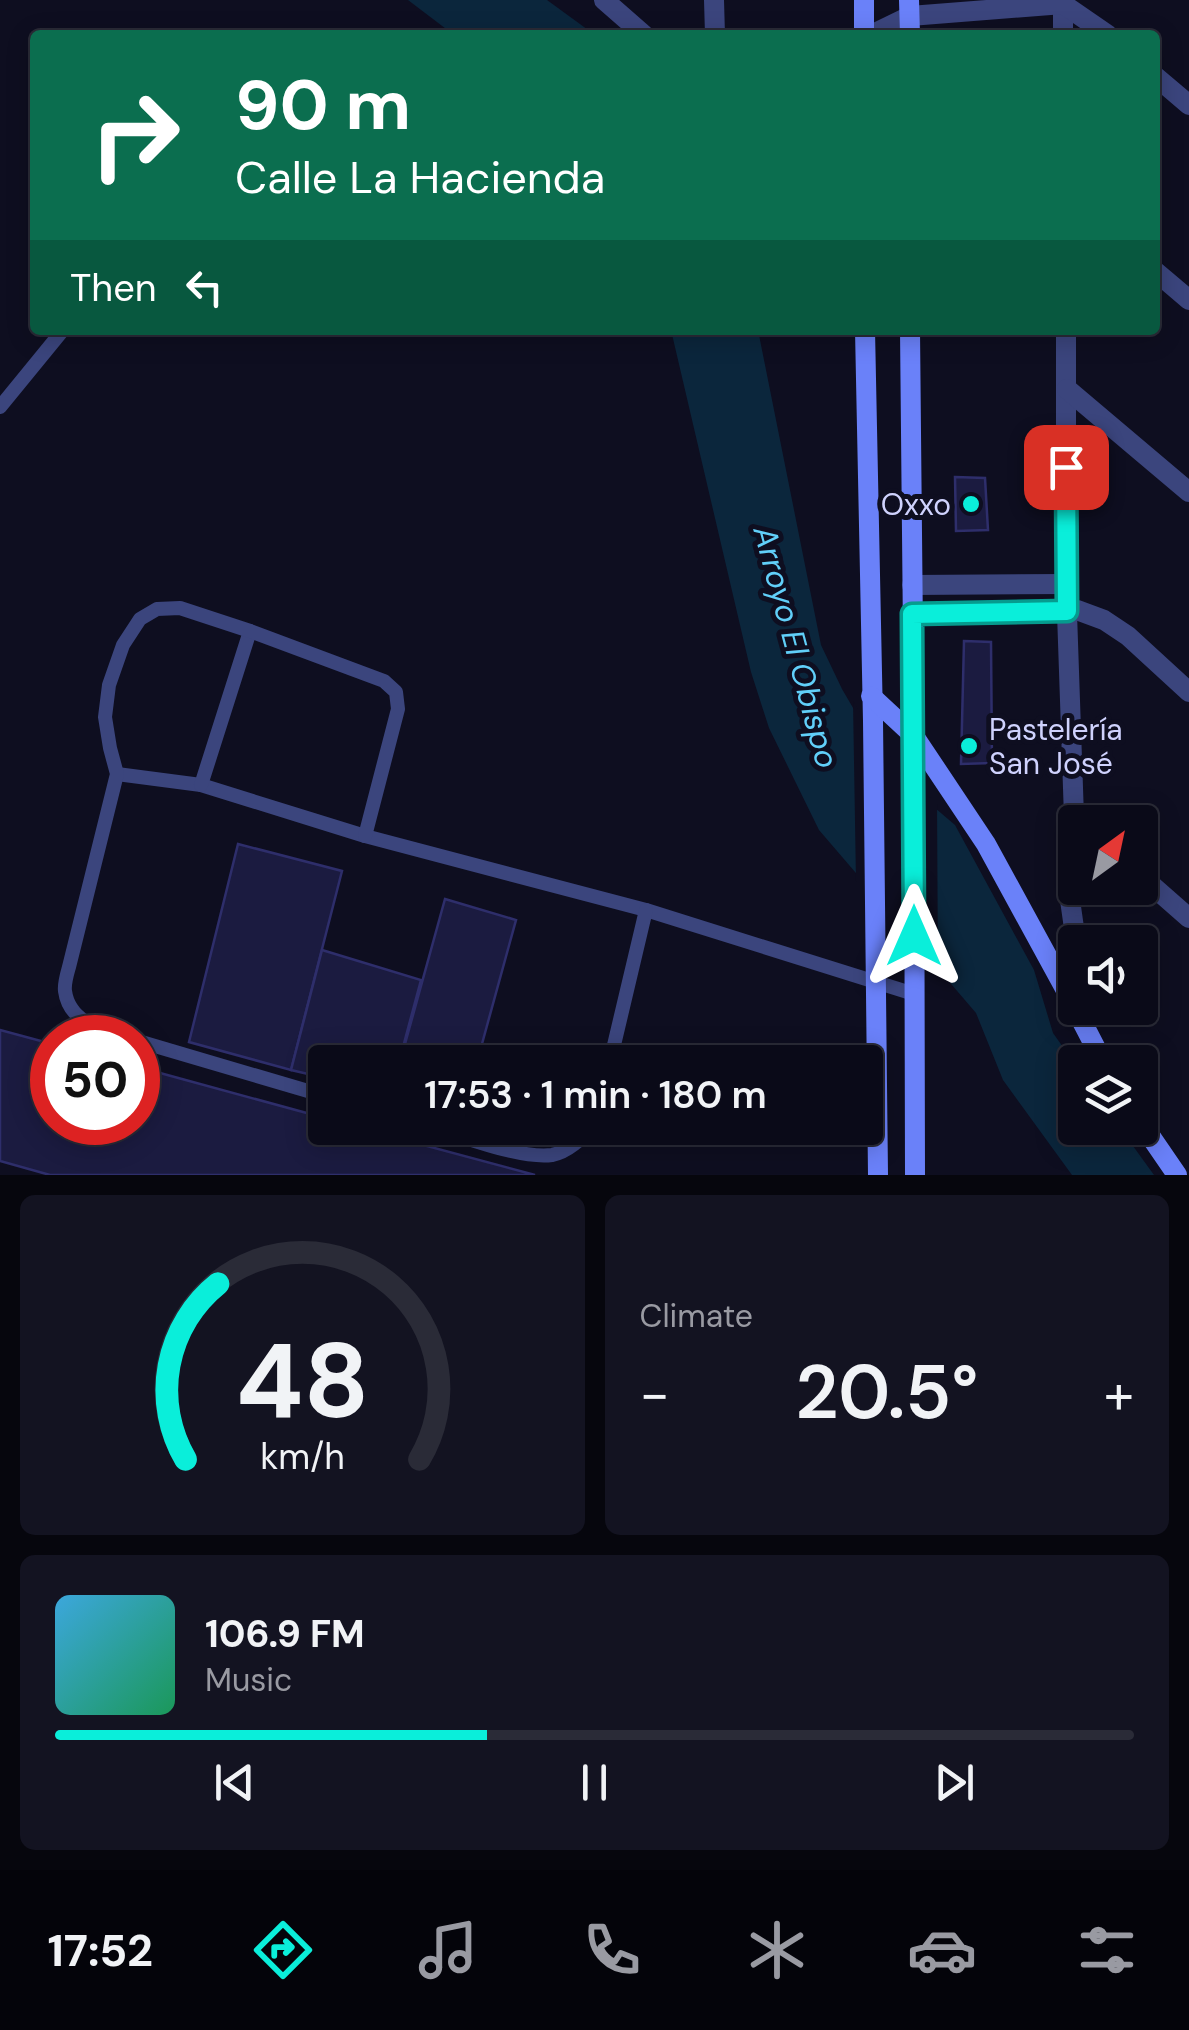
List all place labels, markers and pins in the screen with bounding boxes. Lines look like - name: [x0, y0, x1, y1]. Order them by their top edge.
- pin: [1024, 425, 1109, 510]
- place label: Oxxo: [881, 485, 951, 524]
- marker: Oxxo: [960, 493, 982, 515]
- place label: Pastelería San José: [989, 710, 1123, 783]
- marker: Pastelería San José: [958, 735, 980, 757]

